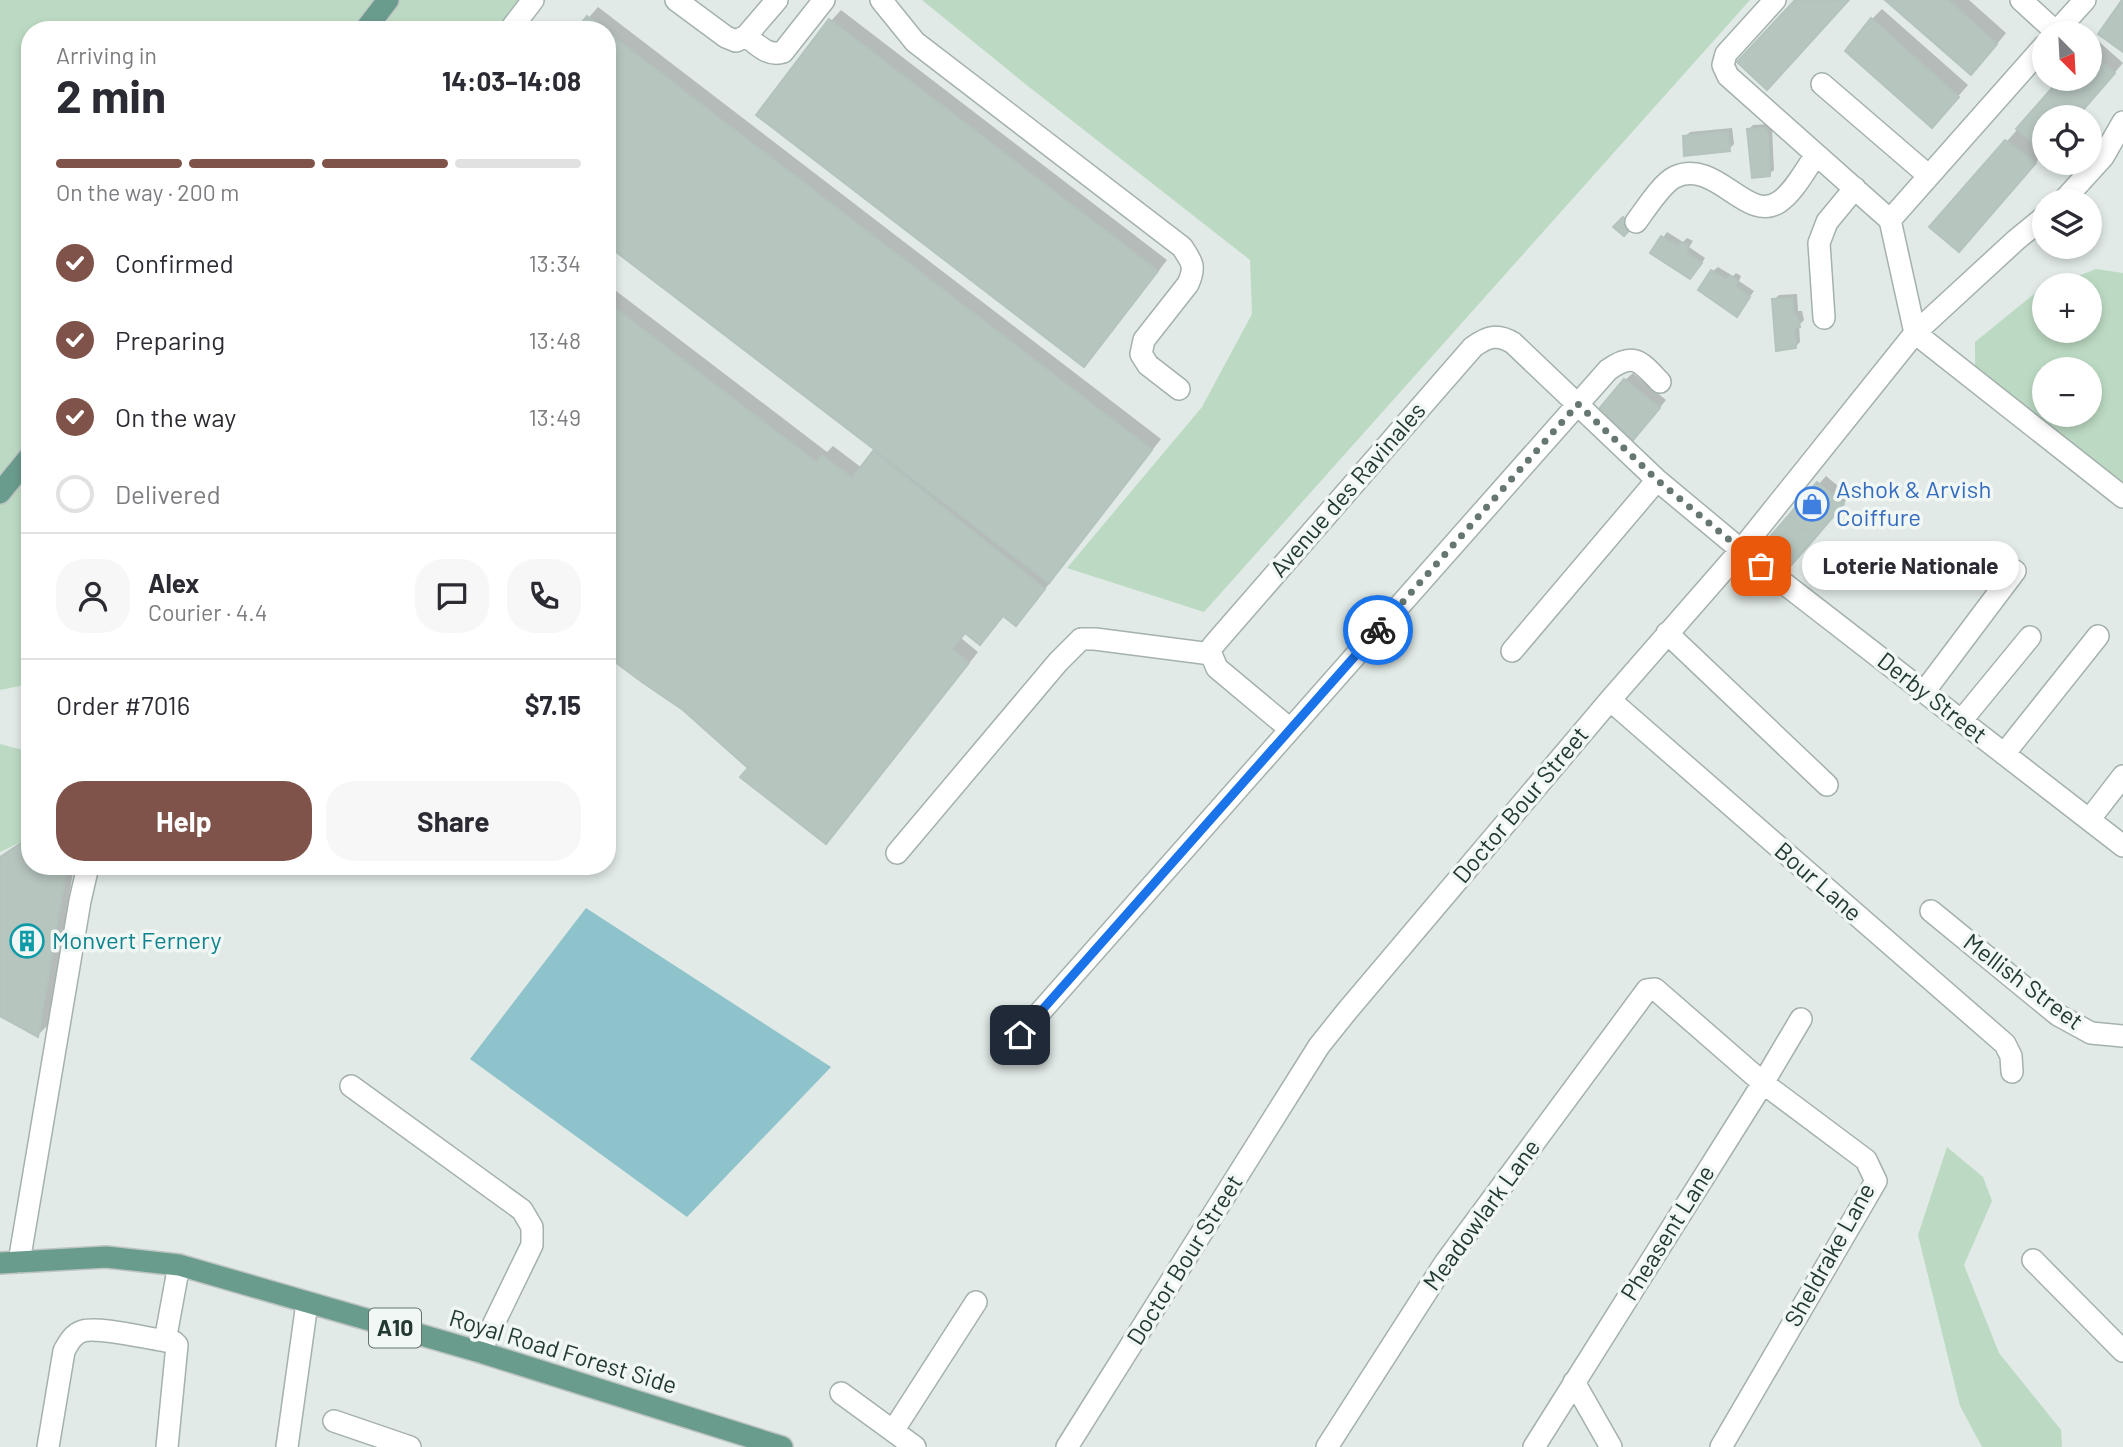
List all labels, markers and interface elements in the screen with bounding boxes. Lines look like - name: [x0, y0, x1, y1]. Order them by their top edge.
- north arrow: [2032, 21, 2102, 91]
- map controls: [2032, 21, 2102, 427]
- text: Arriving in: [56, 41, 157, 69]
- text: 14:03–14:08: [442, 65, 581, 96]
- text: 2 min: [56, 67, 166, 122]
- button: locate: [2032, 105, 2102, 175]
- text: On the way · 200 m: [56, 178, 239, 206]
- button: layers: [2032, 189, 2102, 259]
- icon: check: [56, 244, 94, 282]
- text: Confirmed: [115, 247, 234, 278]
- text: 13:34: [529, 249, 581, 277]
- button: +: [2032, 273, 2102, 343]
- icon: check: [56, 321, 94, 359]
- text: Preparing: [115, 324, 225, 355]
- text: 13:48: [529, 326, 581, 354]
- button: −: [2032, 357, 2102, 427]
- street label: Avenue des Ravinales: [1263, 396, 1431, 582]
- icon: check: [56, 398, 94, 436]
- text: On the way: [115, 401, 236, 432]
- text: 13:49: [529, 403, 581, 431]
- place label: Ashok & Arvish Coiffure: [1836, 474, 1991, 531]
- text: Delivered: [115, 478, 221, 509]
- shop icon: Ashok & Arvish Coiffure: [1793, 485, 1831, 523]
- pin: [1731, 536, 1791, 596]
- callout: Loterie Nationale: [1803, 542, 2020, 590]
- icon: bag: [1742, 547, 1780, 585]
- text: Loterie Nationale: [1822, 551, 1999, 579]
- button: person: [56, 559, 130, 633]
- button: chat: [415, 559, 489, 633]
- button: phone: [507, 559, 581, 633]
- text: Alex: [148, 567, 199, 598]
- courier: [1343, 595, 1413, 665]
- text: Courier · 4.4: [148, 598, 267, 626]
- icon: bike: [1359, 611, 1397, 649]
- street label: Derby Street: [1873, 645, 1993, 748]
- text: Order #7016: [56, 689, 190, 720]
- text: $7.15: [525, 689, 581, 720]
- street label: Doctor Bour Street: [1446, 720, 1594, 888]
- button: Help: [56, 781, 312, 861]
- button: Share: [326, 781, 581, 861]
- street label: Bour Lane: [1769, 835, 1868, 927]
- building icon: Monvert Fernery: [8, 922, 46, 960]
- place label: Monvert Fernery: [52, 925, 222, 954]
- street label: Mellish Street: [1959, 927, 2089, 1035]
- pin: [990, 1005, 1050, 1065]
- icon: home: [1001, 1016, 1039, 1054]
- street label: Meadowlark Lane: [1416, 1133, 1545, 1295]
- street label: Pheasent Lane: [1614, 1159, 1720, 1305]
- street label: Doctor Bour Street: [1120, 1169, 1248, 1350]
- street label: Sheldrake Lane: [1777, 1177, 1880, 1331]
- street label: Royal Road Forest Side: [446, 1302, 681, 1399]
- road number: A10: [369, 1308, 421, 1348]

